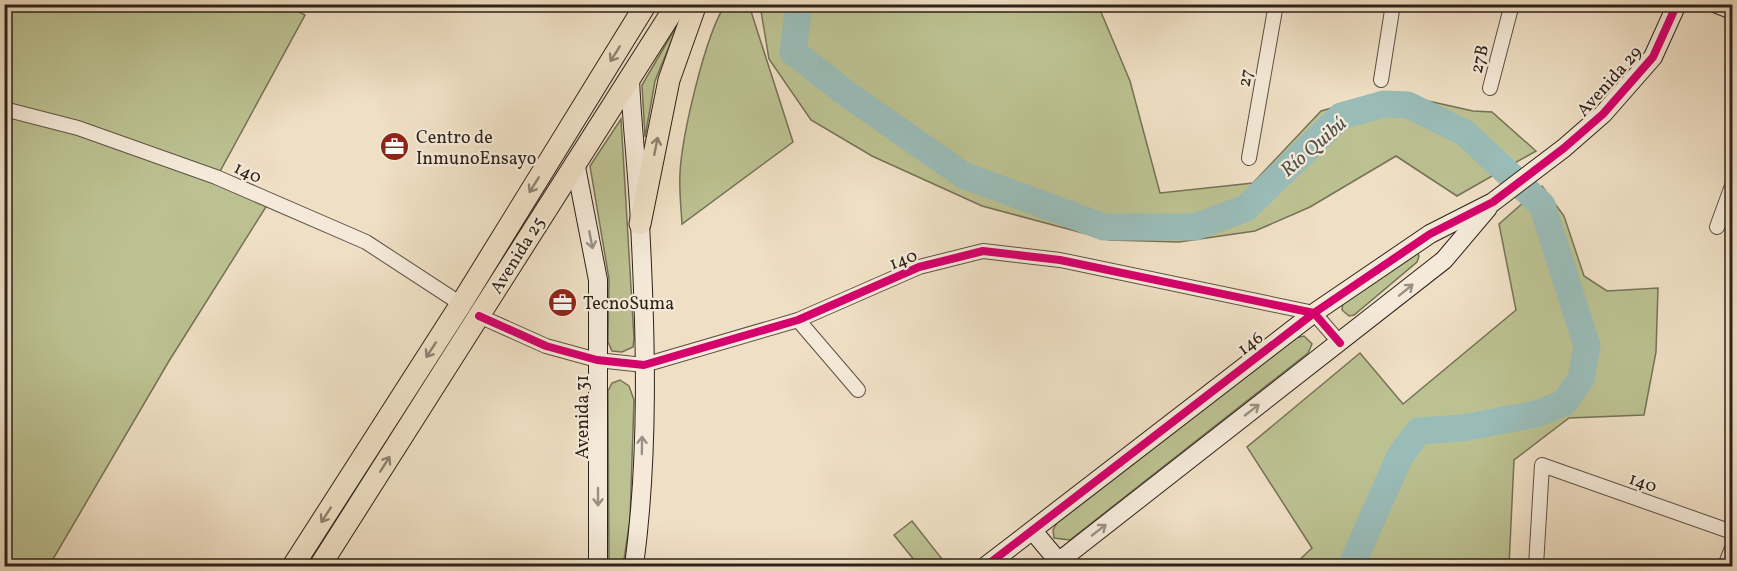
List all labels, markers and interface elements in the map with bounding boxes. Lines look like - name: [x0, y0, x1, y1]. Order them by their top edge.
- street label: Avenida 29: [1572, 41, 1649, 123]
- street label: 27B: [1465, 42, 1496, 77]
- one-way arrow: [608, 45, 620, 62]
- street label: 27: [1233, 67, 1260, 89]
- water label: Río Quibú: [1275, 111, 1354, 184]
- place label: Centro de InmunoEnsayo: [416, 126, 536, 172]
- office icon: Centro de InmunoEnsayo: [379, 131, 411, 163]
- one-way arrow: [651, 137, 662, 156]
- street label: 140: [229, 156, 266, 191]
- one-way arrow: [528, 176, 540, 193]
- street label: Avenida 25: [485, 212, 552, 299]
- one-way arrow: [586, 230, 597, 249]
- street label: 140: [886, 244, 921, 277]
- one-way arrow: [1398, 283, 1414, 296]
- office icon: TecnoSuma: [546, 287, 578, 319]
- place label: TecnoSuma: [583, 292, 674, 317]
- street label: 146: [1233, 326, 1269, 362]
- one-way arrow: [425, 342, 438, 359]
- street label: Avenida 31: [571, 375, 596, 459]
- one-way arrow: [1244, 403, 1260, 416]
- one-way arrow: [637, 436, 648, 456]
- one-way arrow: [380, 456, 392, 473]
- street label: 140: [1625, 467, 1660, 500]
- one-way arrow: [592, 487, 604, 507]
- one-way arrow: [320, 506, 332, 523]
- one-way arrow: [1091, 524, 1107, 537]

